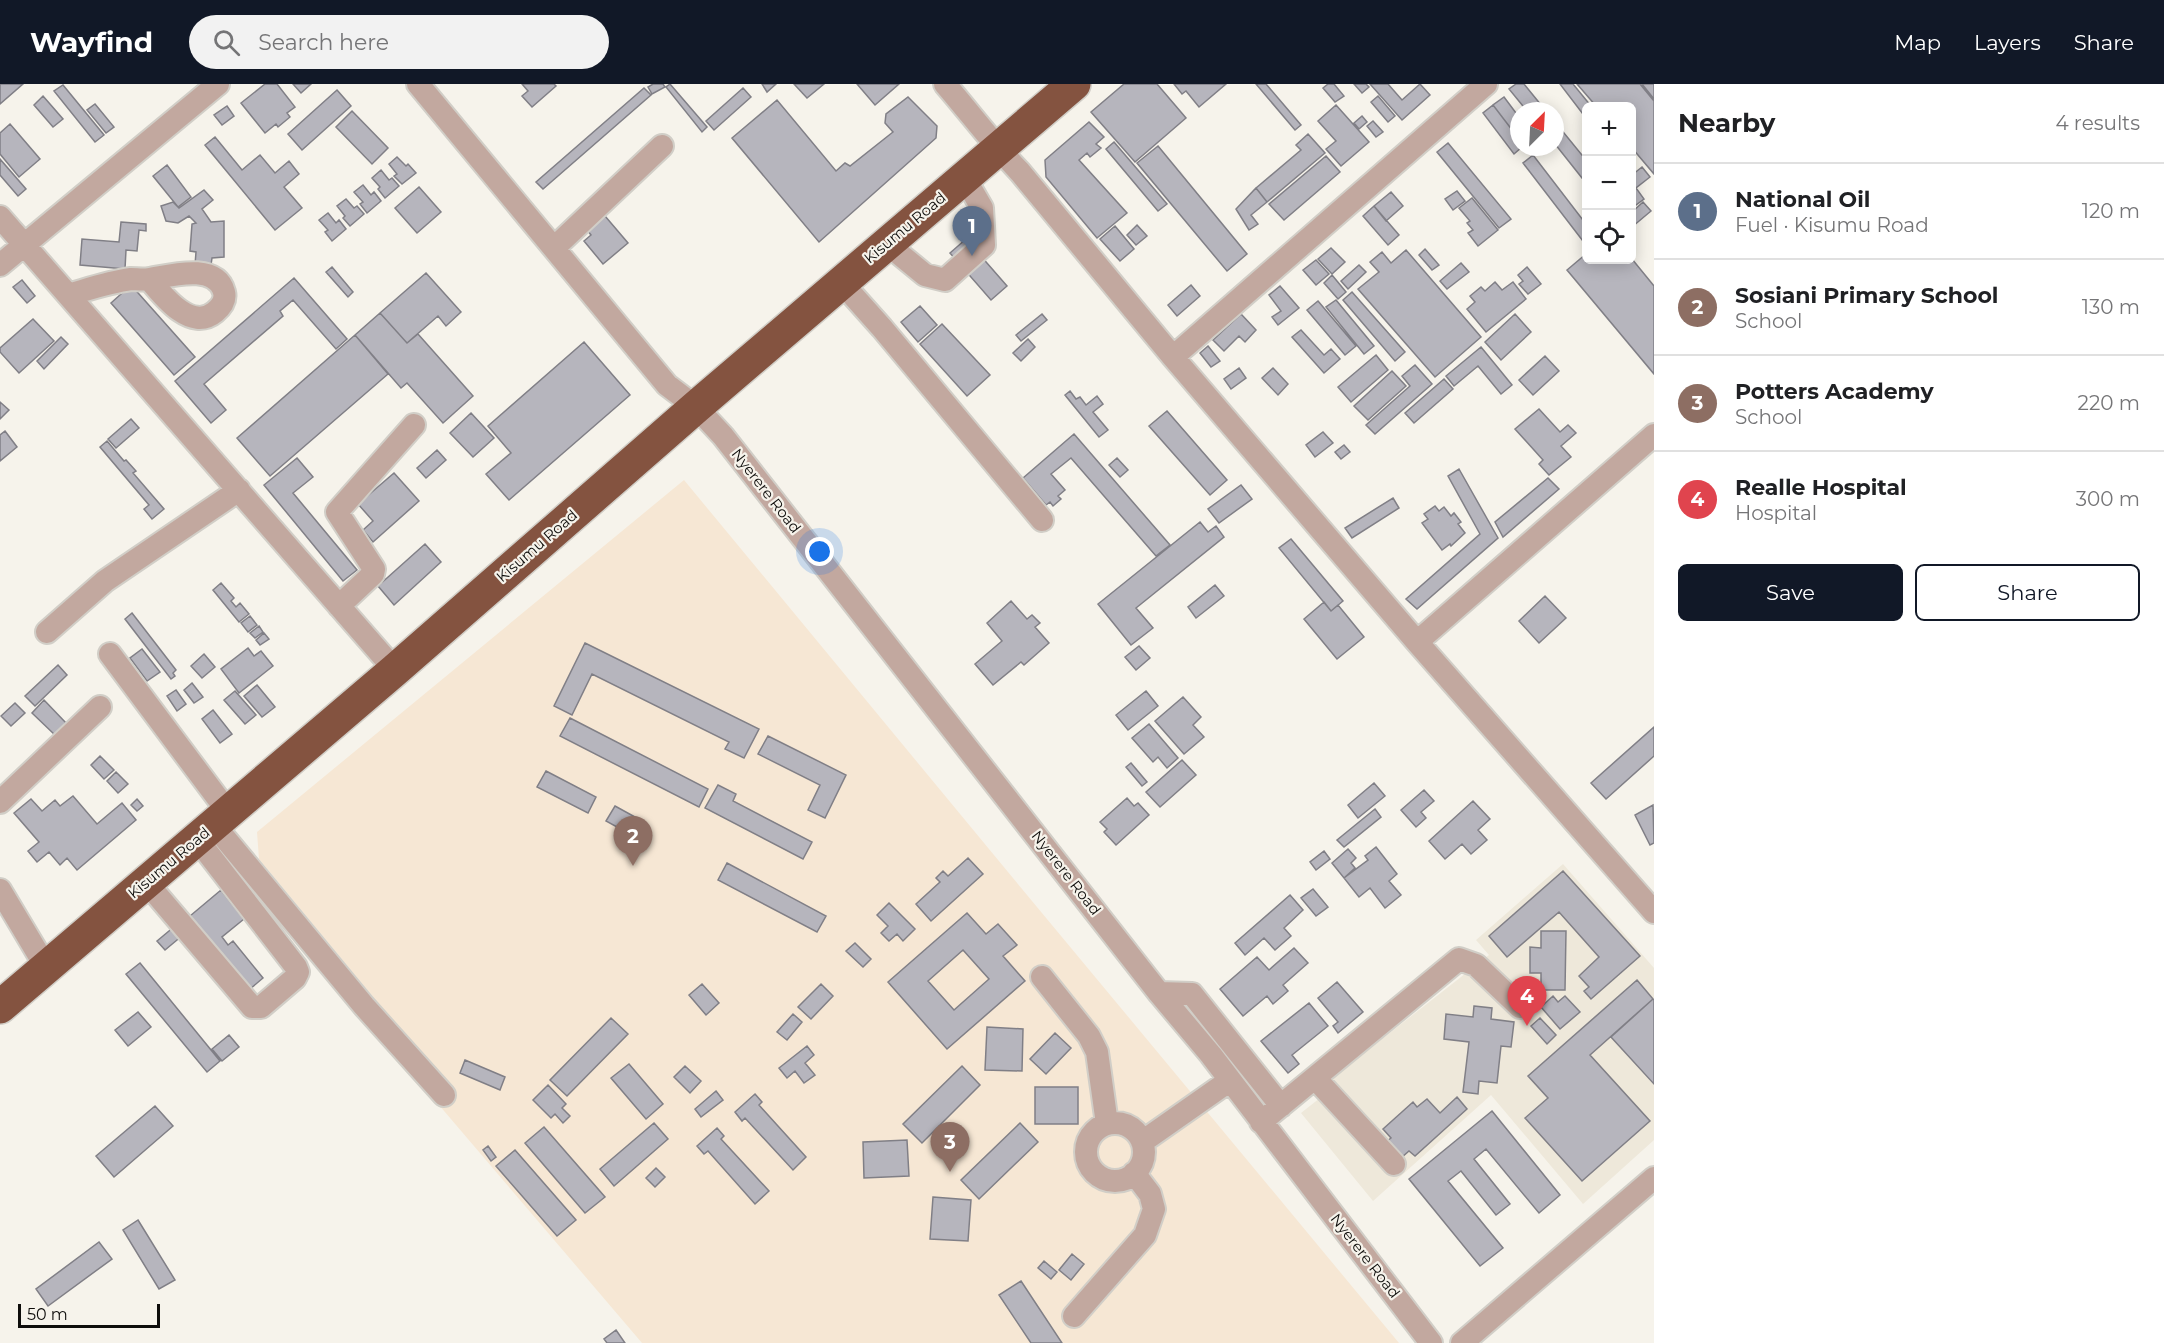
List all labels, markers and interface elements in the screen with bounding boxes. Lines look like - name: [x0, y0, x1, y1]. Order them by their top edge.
- search box: [189, 15, 609, 69]
- text: Wayfind: [30, 25, 153, 59]
- icon: search: [210, 26, 243, 59]
- text: Search here: [258, 29, 389, 56]
- text: Map: [1894, 30, 1941, 55]
- text: Layers: [1974, 30, 2041, 55]
- text: Share: [2074, 30, 2134, 55]
- north arrow: [1510, 102, 1564, 156]
- map controls: [1582, 102, 1636, 264]
- button: +: [1582, 102, 1636, 156]
- text: Nearby: [1678, 107, 1775, 139]
- text: 4 results: [2055, 111, 2140, 135]
- button: −: [1582, 156, 1636, 210]
- text: National Oil: [1735, 186, 1870, 213]
- street label: Kisumu Road: [860, 188, 950, 267]
- text: 1: [1694, 199, 1701, 223]
- text: 120 m: [2082, 199, 2140, 223]
- pin: 1: [952, 206, 992, 256]
- button: locate: [1582, 210, 1636, 264]
- text: Fuel · Kisumu Road: [1735, 213, 1929, 237]
- text: Sosiani Primary School: [1735, 282, 1998, 309]
- text: 2: [1692, 295, 1703, 319]
- text: 130 m: [2082, 295, 2140, 319]
- text: School: [1735, 309, 1802, 333]
- text: Potters Academy: [1735, 378, 1934, 405]
- text: 3: [1692, 391, 1703, 415]
- text: 220 m: [2078, 391, 2140, 415]
- text: School: [1735, 405, 1802, 429]
- street label: Nyerere Road: [727, 445, 805, 537]
- text: Realle Hospital: [1735, 474, 1907, 501]
- text: 4: [1691, 487, 1704, 511]
- text: 300 m: [2076, 487, 2140, 511]
- text: Hospital: [1735, 501, 1817, 525]
- street label: Kisumu Road: [492, 505, 581, 586]
- your location: [805, 537, 834, 566]
- button: Save: [1678, 564, 1903, 621]
- button: Share: [1915, 564, 2140, 621]
- pin: 2: [614, 816, 652, 866]
- street label: Kisumu Road: [124, 823, 214, 902]
- street label: Nyerere Road: [1027, 827, 1105, 919]
- pin: 4: [1508, 976, 1546, 1026]
- pin: 3: [930, 1122, 970, 1172]
- street label: Nyerere Road: [1326, 1210, 1404, 1302]
- scale bar: [18, 1301, 160, 1328]
- text: 50 m: [27, 1305, 68, 1324]

